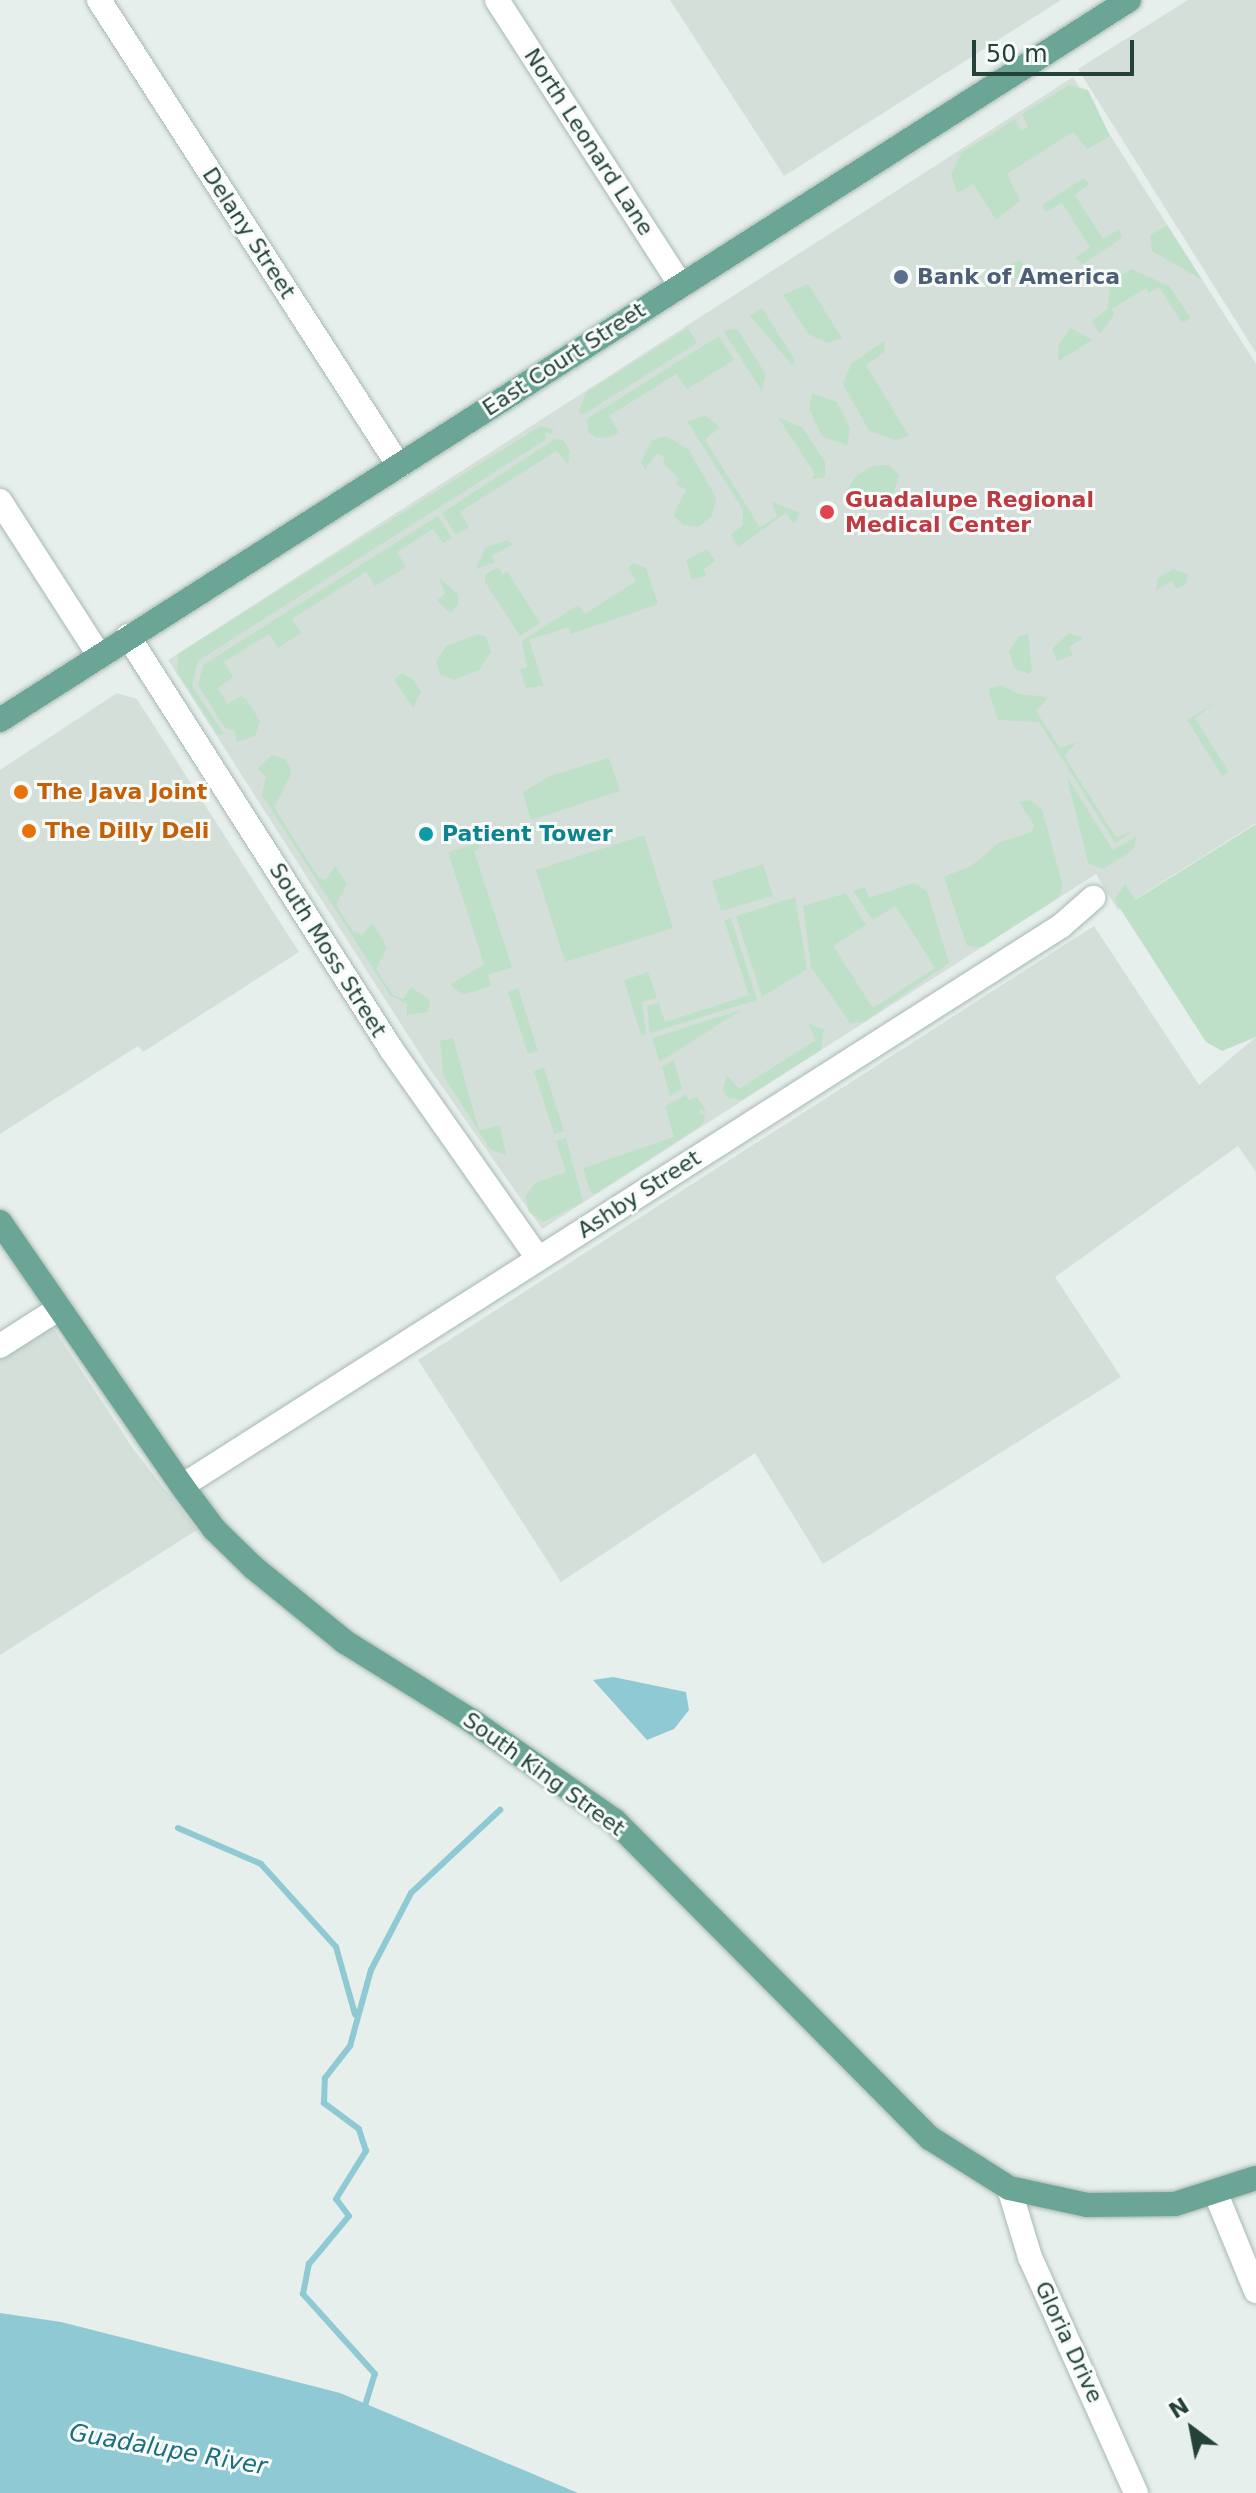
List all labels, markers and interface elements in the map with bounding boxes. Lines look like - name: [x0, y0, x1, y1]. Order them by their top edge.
- scale bar: [976, 24, 1138, 74]
- text: 50 m: [986, 40, 1048, 68]
- street label: North Leonard Lane: [519, 44, 659, 240]
- street label: Delany Street: [197, 163, 301, 303]
- place label: Bank of America: [917, 264, 1120, 290]
- marker: Bank of America: [892, 268, 910, 286]
- street label: East Court Street: [478, 297, 650, 421]
- place label: Guadalupe Regional Medical Center: [845, 486, 1094, 538]
- marker: Guadalupe Regional Medical Center: [816, 501, 838, 523]
- place label: The Java Joint: [37, 779, 207, 805]
- marker: The Java Joint: [12, 783, 30, 801]
- place label: The Dilly Deli: [45, 818, 209, 844]
- place label: Patient Tower: [442, 821, 612, 847]
- marker: The Dilly Deli: [20, 822, 38, 840]
- marker: Patient Tower: [417, 825, 435, 843]
- street label: South Moss Street: [264, 858, 392, 1042]
- street label: Ashby Street: [573, 1144, 705, 1244]
- street label: South King Street: [458, 1707, 630, 1841]
- street label: Gloria Drive: [1029, 2277, 1109, 2407]
- north arrow: [1152, 2389, 1232, 2469]
- text: N: [1165, 2393, 1193, 2424]
- water label: Guadalupe River: [67, 2418, 269, 2482]

